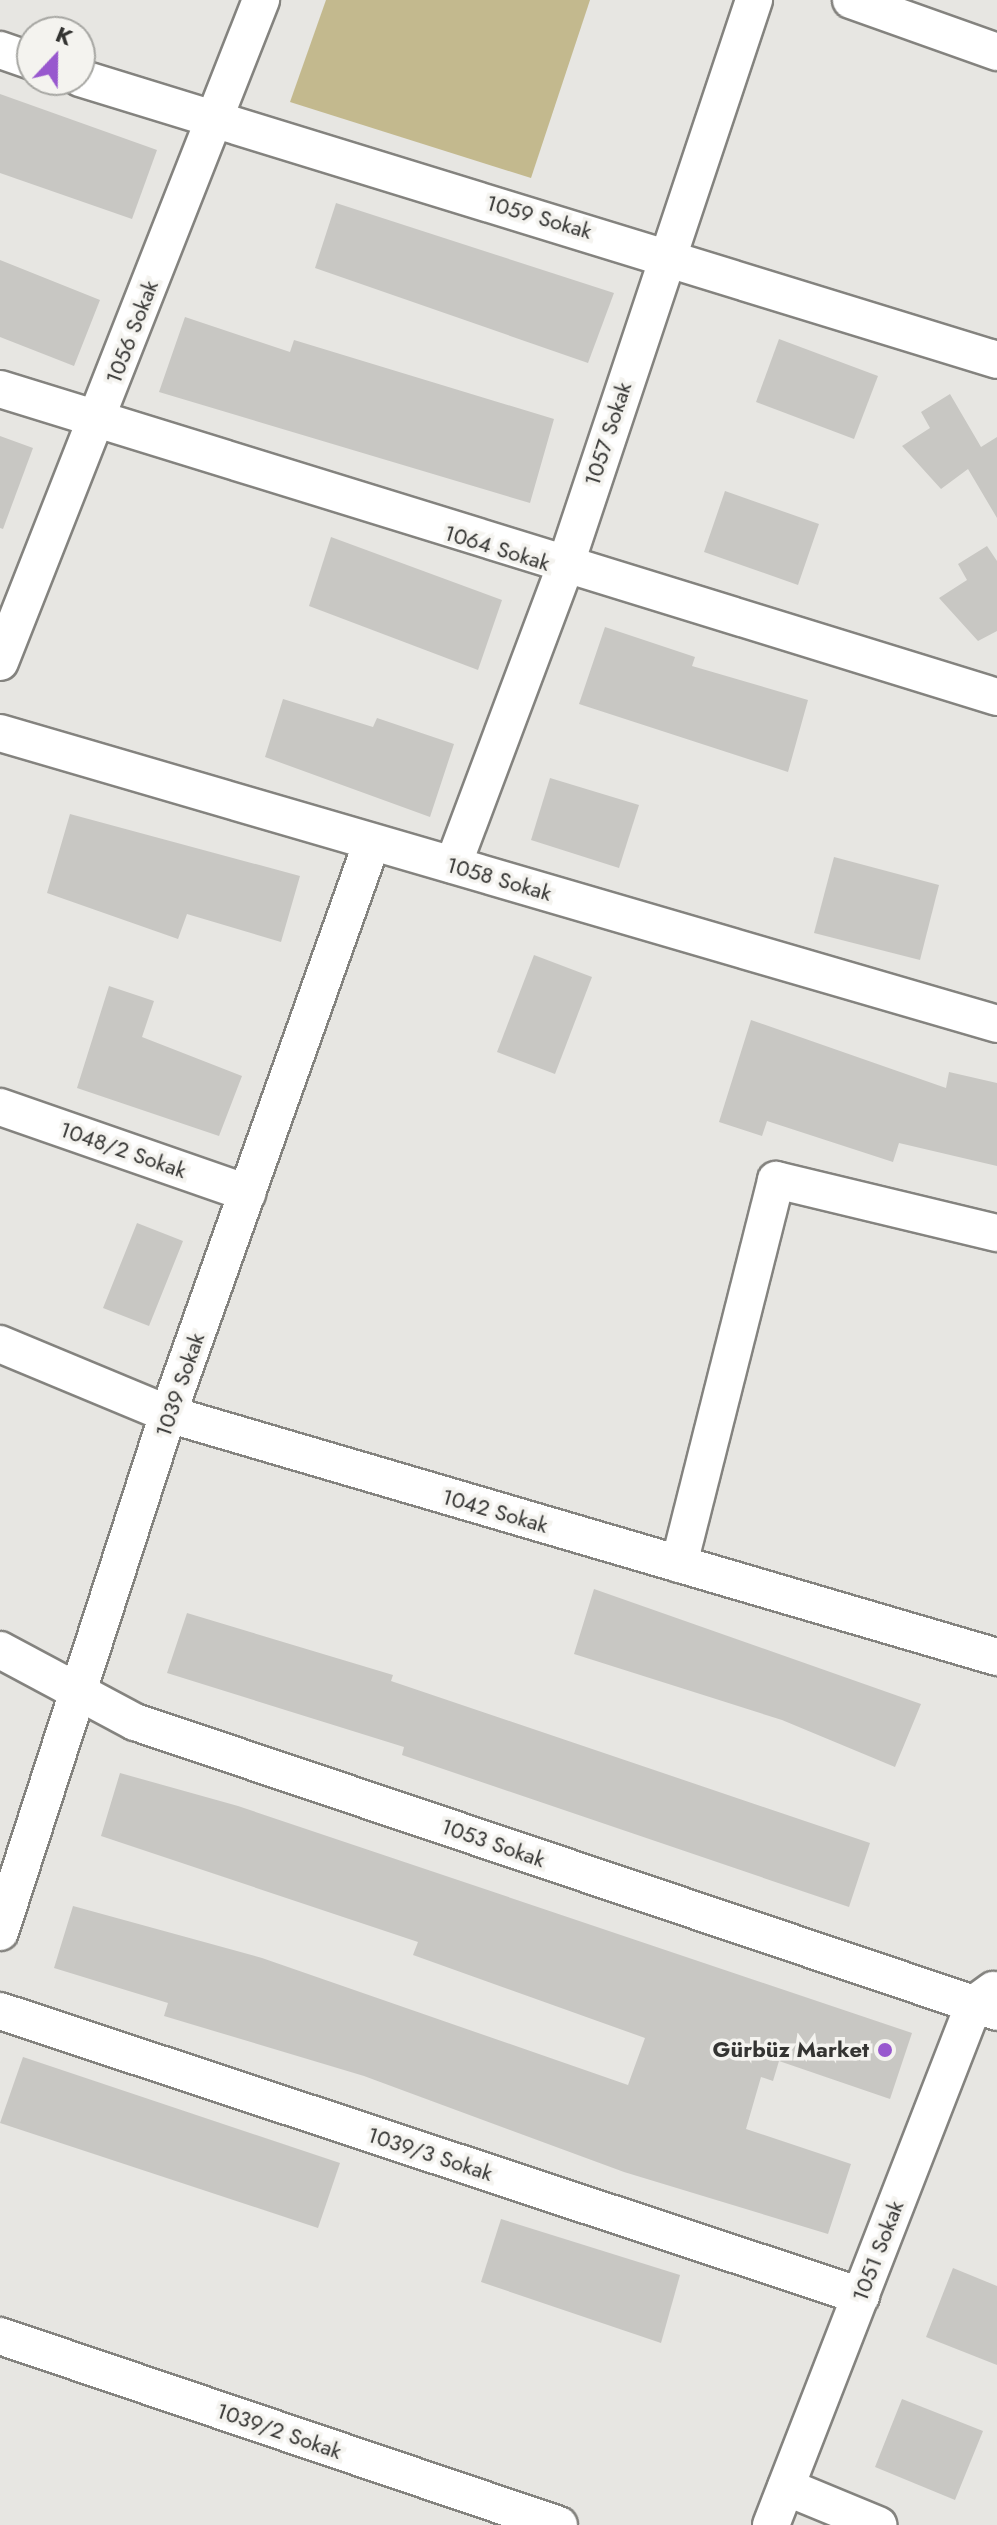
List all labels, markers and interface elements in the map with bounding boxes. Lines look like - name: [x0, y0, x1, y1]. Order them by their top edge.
- north arrow: [16, 16, 96, 96]
- text: K: [51, 18, 77, 53]
- street label: 1059 Sokak: [483, 189, 595, 245]
- street label: 1056 Sokak: [100, 276, 164, 388]
- street label: 1057 Sokak: [579, 379, 637, 489]
- street label: 1064 Sokak: [441, 519, 553, 577]
- street label: 1058 Sokak: [443, 851, 555, 907]
- street label: 1048/2 Sokak: [56, 1116, 190, 1184]
- street label: 1039 Sokak: [150, 1329, 210, 1441]
- street label: 1042 Sokak: [439, 1483, 551, 1539]
- street label: 1053 Sokak: [438, 1813, 548, 1873]
- place label: Gürbüz Market: [713, 2037, 869, 2063]
- marker: Gürbüz Market: [876, 2041, 894, 2059]
- street label: 1039/3 Sokak: [364, 2121, 496, 2187]
- street label: 1051 Sokak: [847, 2197, 909, 2305]
- street label: 1039/2 Sokak: [213, 2397, 345, 2465]

